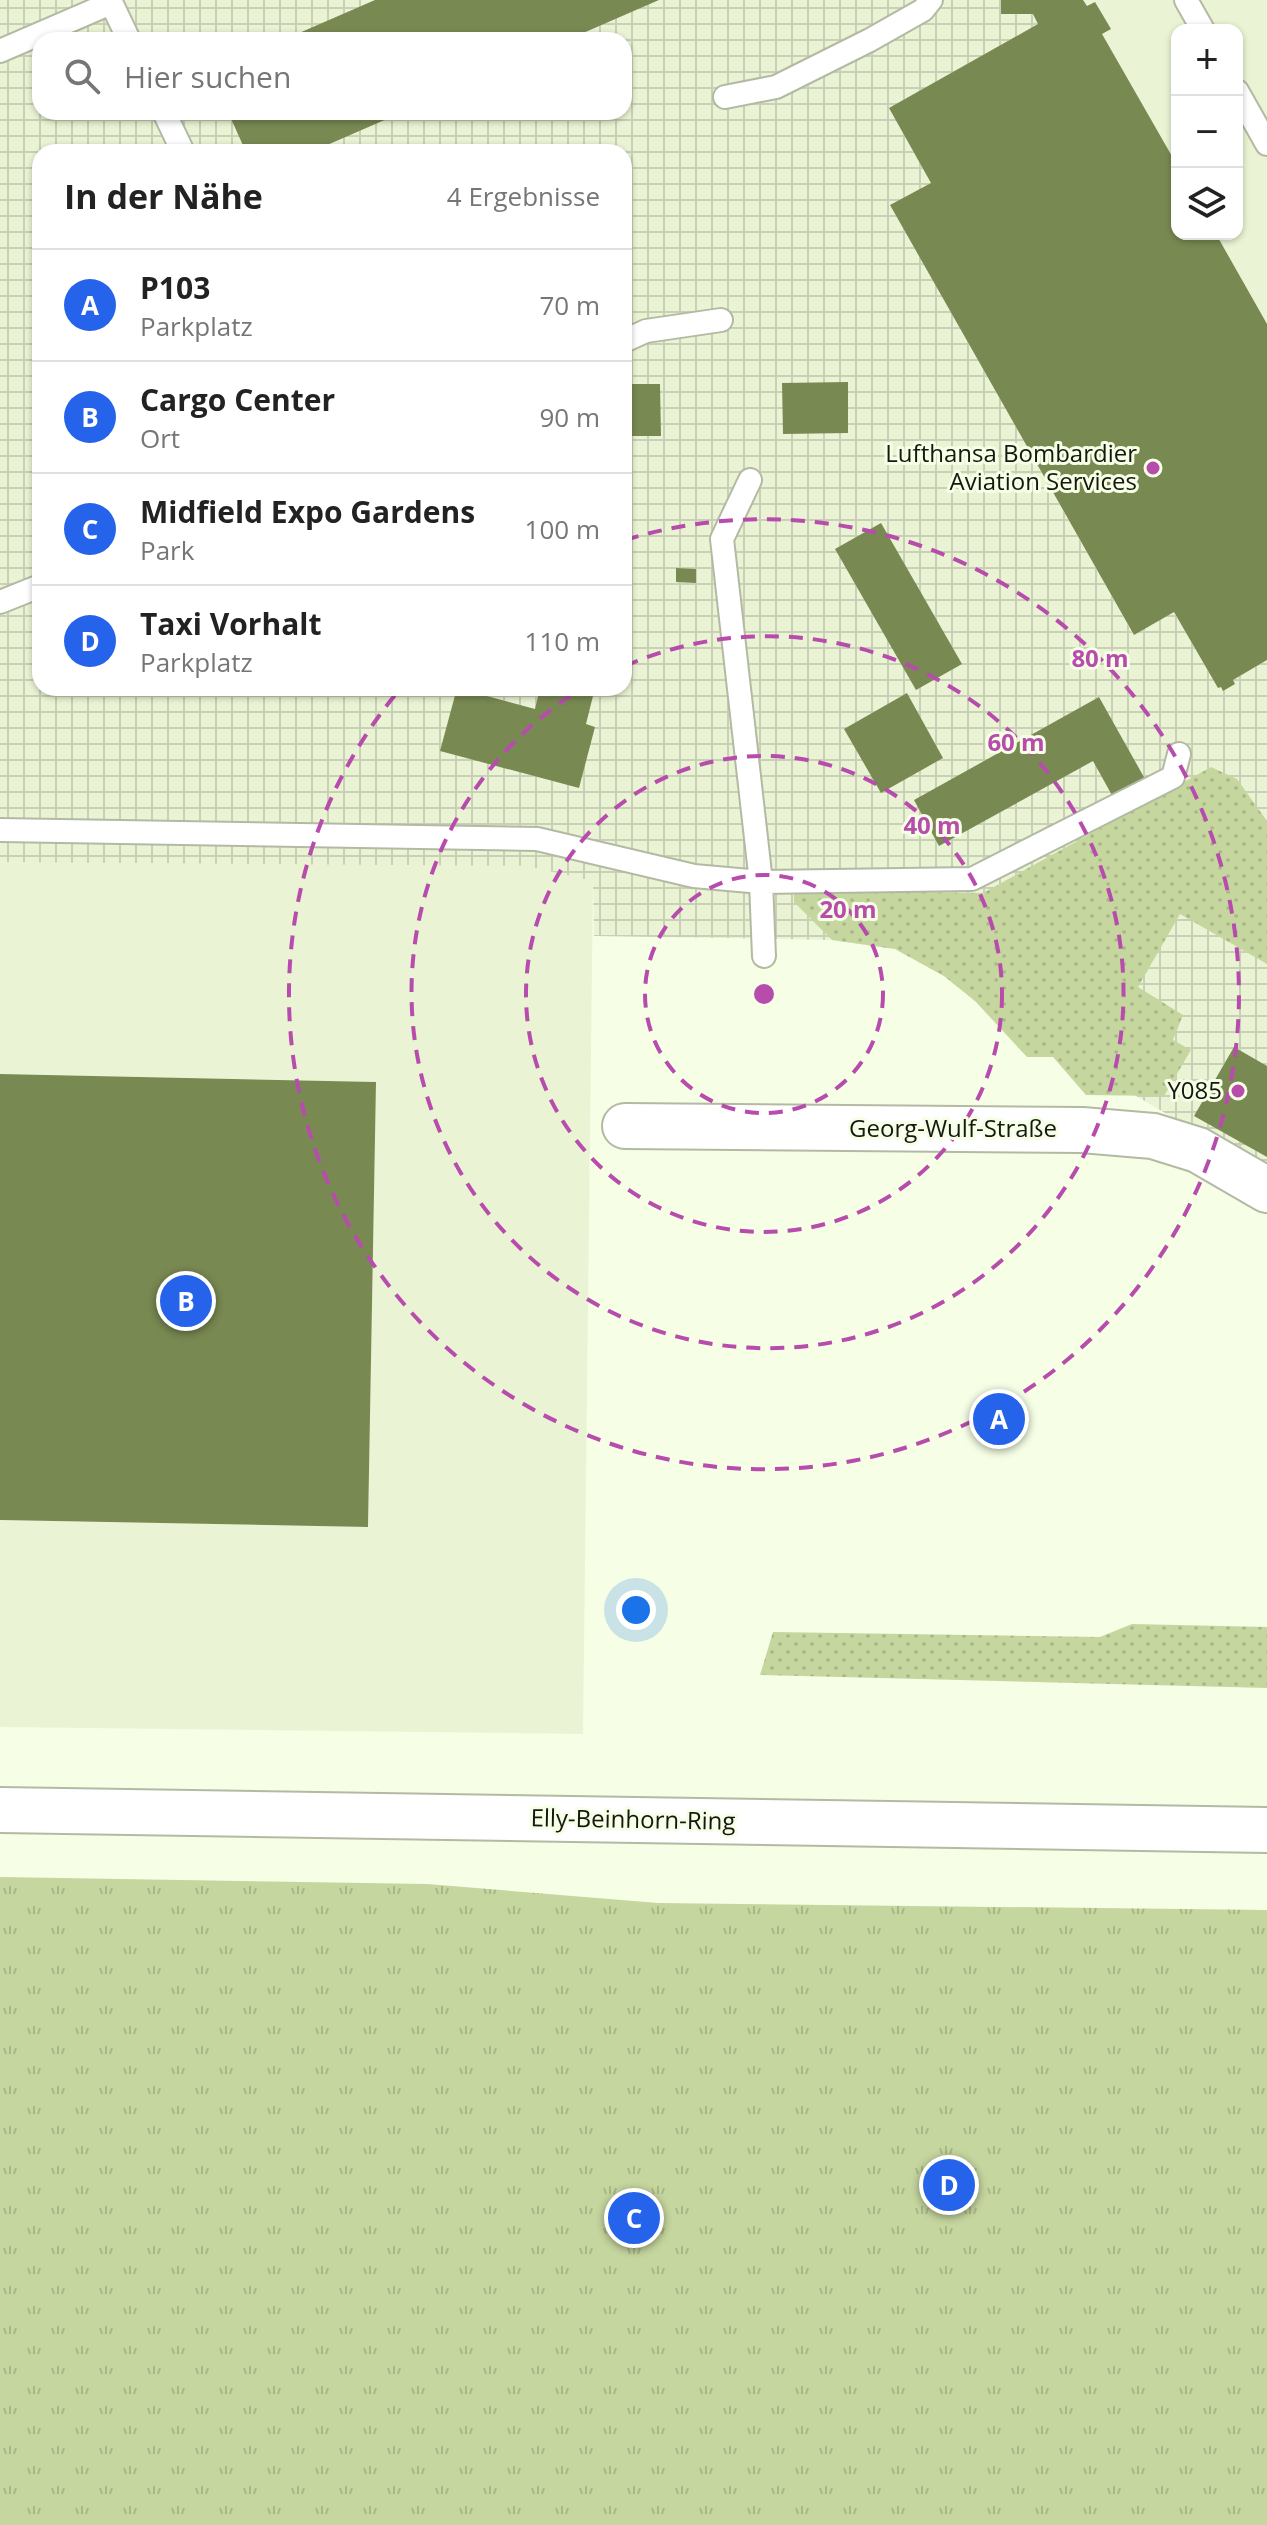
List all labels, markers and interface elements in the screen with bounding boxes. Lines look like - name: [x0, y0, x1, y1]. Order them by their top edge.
- map controls: [1171, 24, 1243, 240]
- button: +: [1171, 24, 1243, 96]
- search box: [32, 32, 632, 120]
- icon: search: [60, 54, 104, 98]
- text: Hier suchen: [124, 56, 291, 97]
- button: −: [1171, 96, 1243, 168]
- button: layers: [1171, 168, 1243, 240]
- text: In der Nähe: [64, 173, 263, 219]
- text: 4 Ergebnisse: [447, 178, 600, 214]
- text: P103: [140, 267, 210, 308]
- text: A: [81, 287, 99, 323]
- text: 70 m: [539, 287, 600, 323]
- text: Parkplatz: [140, 308, 253, 344]
- text: Cargo Center: [140, 379, 335, 420]
- text: B: [81, 399, 99, 435]
- text: 90 m: [539, 399, 600, 435]
- text: Ort: [140, 420, 180, 456]
- place label: Lufthansa Bombardier Aviation Services: [885, 436, 1137, 497]
- marker: Lufthansa Bombardier Aviation Services: [1144, 459, 1162, 477]
- text: Midfield Expo Gardens: [140, 491, 475, 532]
- text: C: [82, 511, 98, 547]
- text: 100 m: [525, 511, 600, 547]
- text: Park: [140, 532, 194, 568]
- text: Taxi Vorhalt: [140, 603, 322, 644]
- text: D: [80, 623, 100, 659]
- text: 110 m: [525, 623, 600, 659]
- text: 80 m: [1071, 641, 1129, 674]
- text: Parkplatz: [140, 644, 253, 680]
- text: 60 m: [987, 725, 1045, 758]
- text: 40 m: [903, 808, 961, 841]
- text: 20 m: [819, 892, 877, 925]
- centre of rings: [750, 980, 778, 1008]
- place label: Y085: [1167, 1073, 1222, 1106]
- marker: Y085: [1229, 1082, 1247, 1100]
- street label: Georg-Wulf-Straße: [849, 1111, 1057, 1144]
- pin: B: [160, 1271, 212, 1331]
- pin: A: [973, 1389, 1025, 1449]
- your location: [616, 1590, 656, 1630]
- street label: Elly-Beinhorn-Ring: [530, 1800, 736, 1837]
- pin: D: [923, 2155, 975, 2215]
- pin: C: [608, 2188, 660, 2248]

